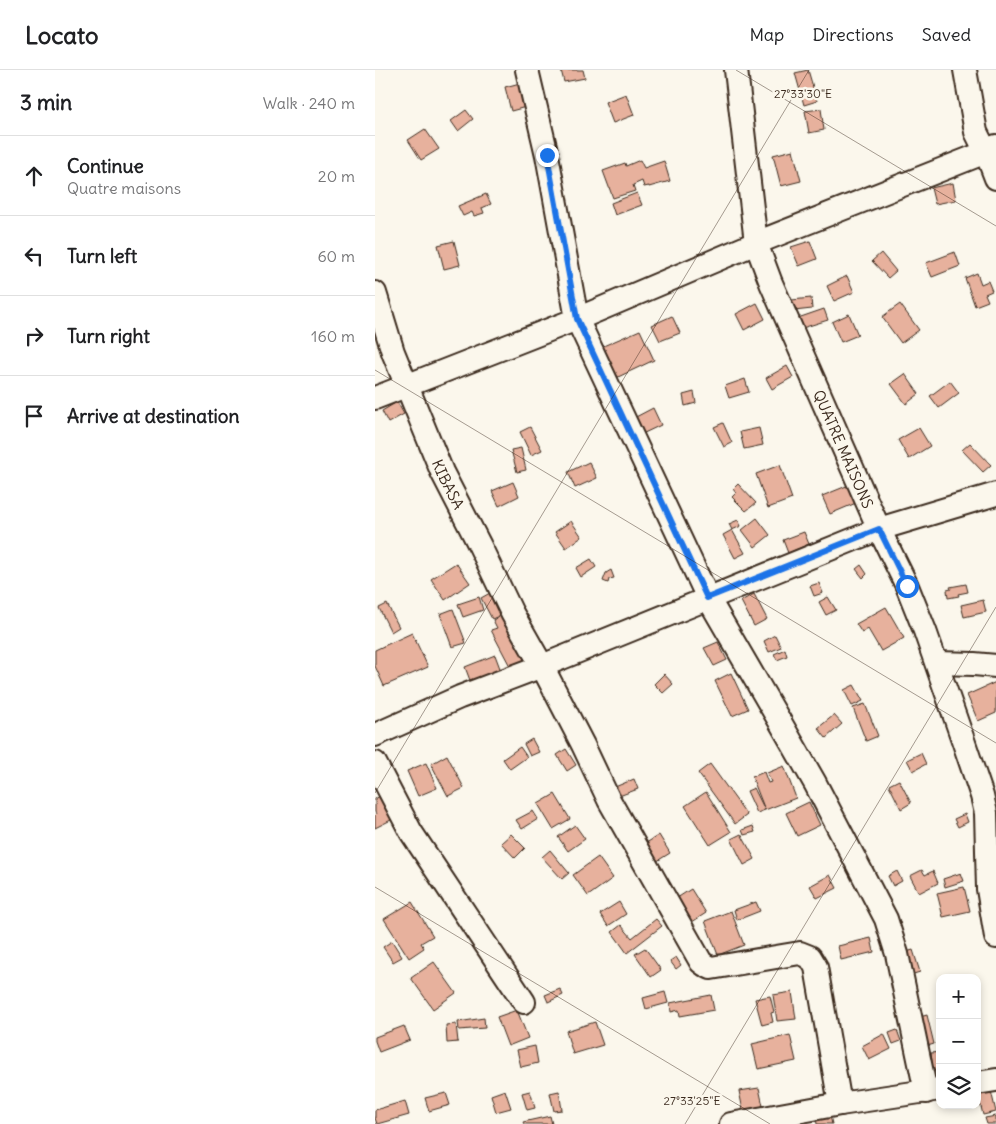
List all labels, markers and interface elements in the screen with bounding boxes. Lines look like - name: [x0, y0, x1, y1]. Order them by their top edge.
- text: Locato: [25, 20, 99, 50]
- text: Map: [749, 23, 784, 46]
- text: Directions: [812, 23, 894, 46]
- text: Saved: [922, 23, 971, 46]
- text: 27°33'30"E: [774, 86, 832, 101]
- text: 3 min: [20, 89, 72, 116]
- text: Walk · 240 m: [263, 93, 355, 113]
- route end: [536, 144, 559, 167]
- text: Continue: [67, 154, 144, 178]
- icon: ahead: [20, 162, 48, 190]
- text: 20 m: [318, 166, 355, 186]
- text: Quatre maisons: [67, 178, 181, 198]
- icon: left: [20, 242, 48, 270]
- text: Turn left: [67, 244, 137, 268]
- text: 60 m: [317, 246, 355, 266]
- icon: right: [20, 322, 48, 350]
- text: Turn right: [67, 324, 150, 348]
- text: 160 m: [311, 326, 355, 346]
- street label: QUATRE MAISONS: [810, 387, 878, 511]
- icon: arrive: [20, 402, 48, 430]
- text: Arrive at destination: [67, 404, 240, 428]
- street label: KIBASA: [428, 456, 469, 513]
- route start: [896, 575, 919, 598]
- map controls: [936, 974, 981, 1109]
- button: +: [936, 974, 981, 1019]
- button: −: [936, 1019, 981, 1064]
- button: layers: [936, 1064, 981, 1109]
- text: 27°33'25"E: [663, 1093, 721, 1108]

